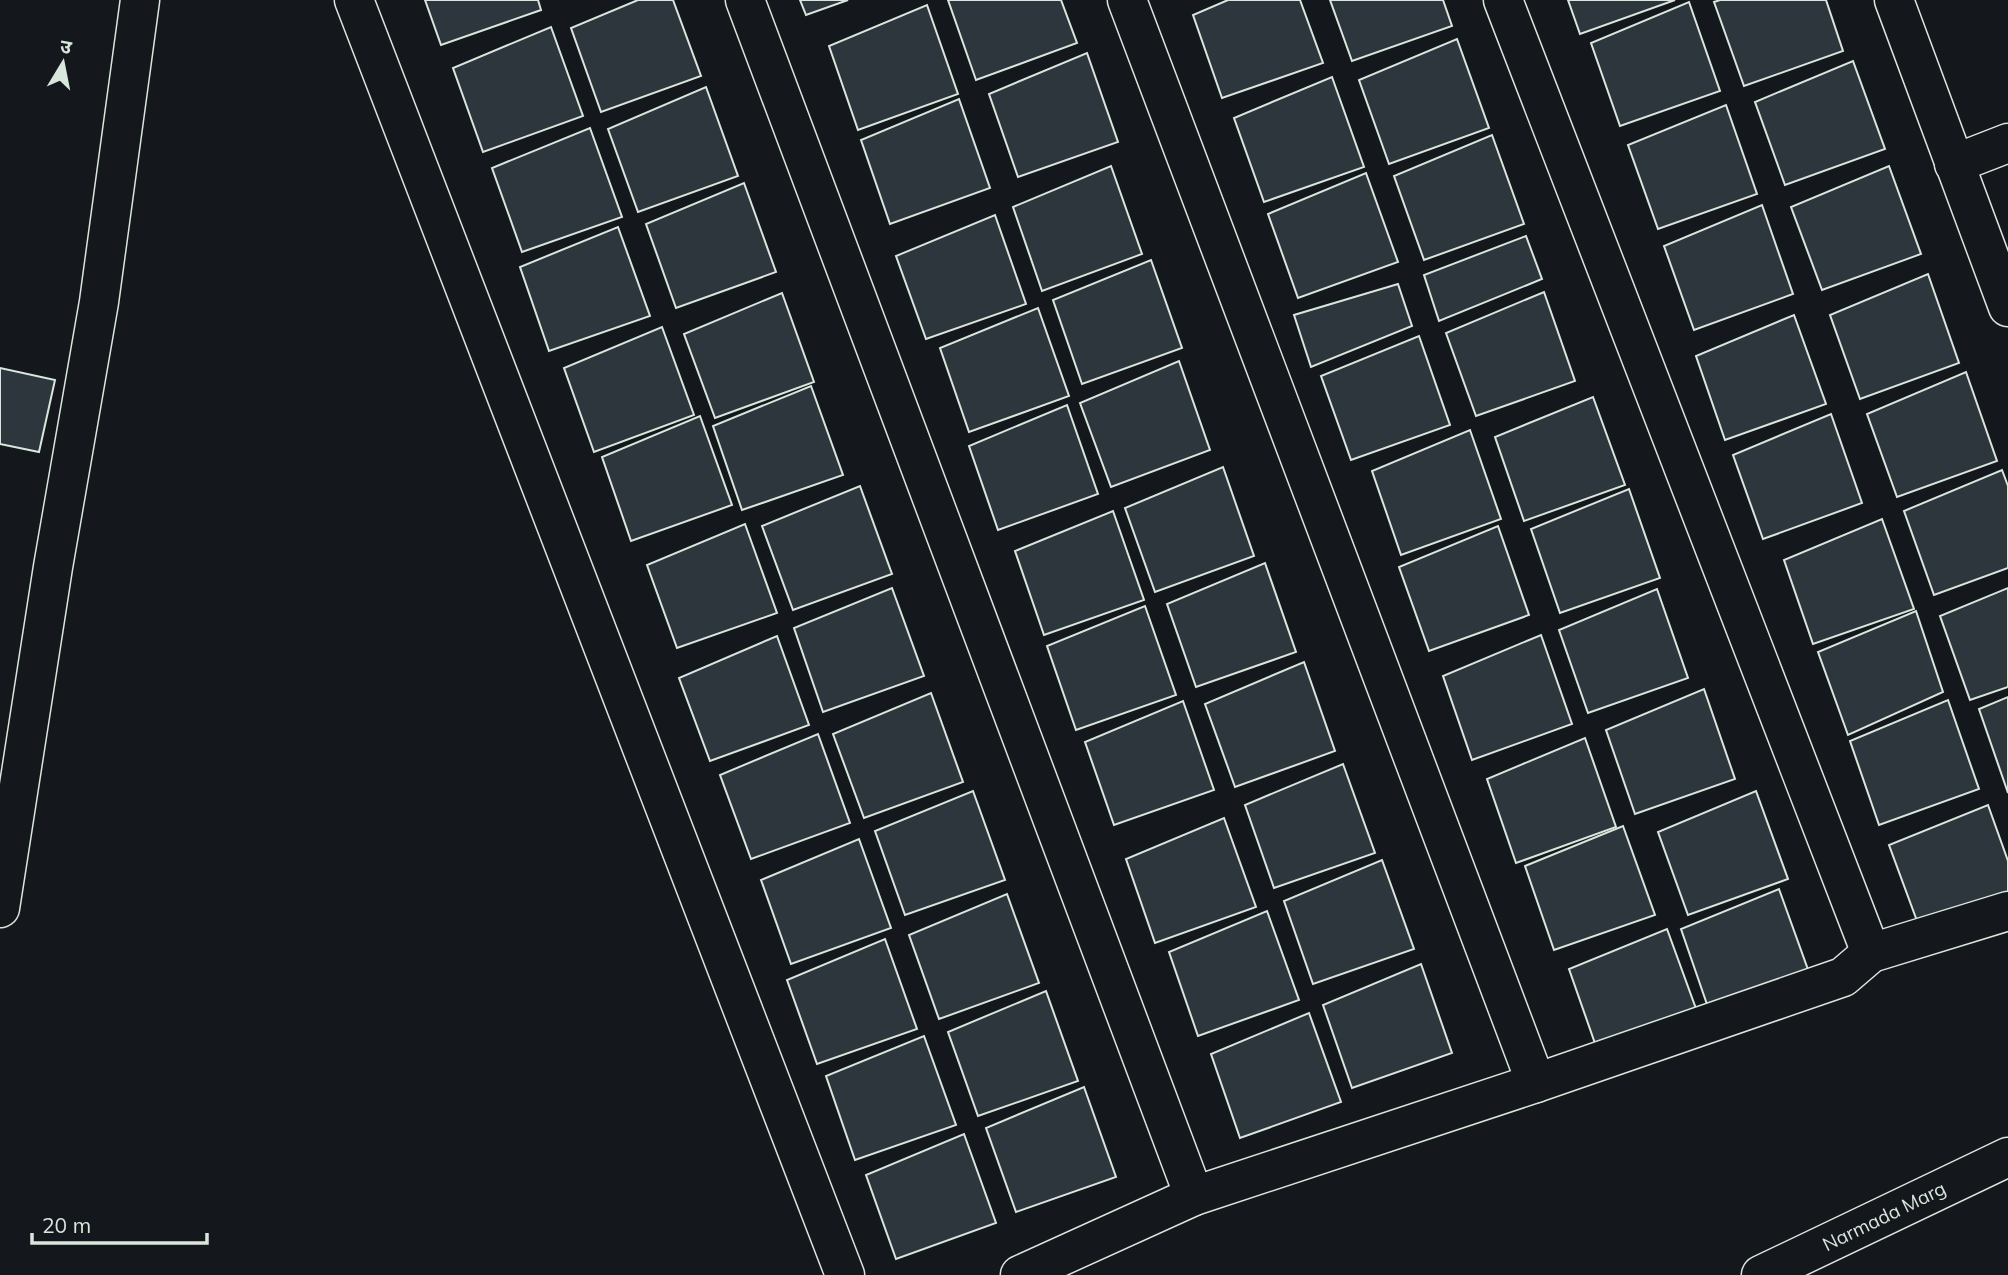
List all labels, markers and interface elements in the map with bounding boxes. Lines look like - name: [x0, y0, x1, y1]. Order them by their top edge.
- north arrow: [28, 28, 98, 98]
- text: उ: [58, 33, 74, 59]
- street label: Narmada Marg: [1818, 1176, 1950, 1256]
- scale bar: [32, 1202, 206, 1246]
- text: 20 m: [42, 1212, 91, 1238]

